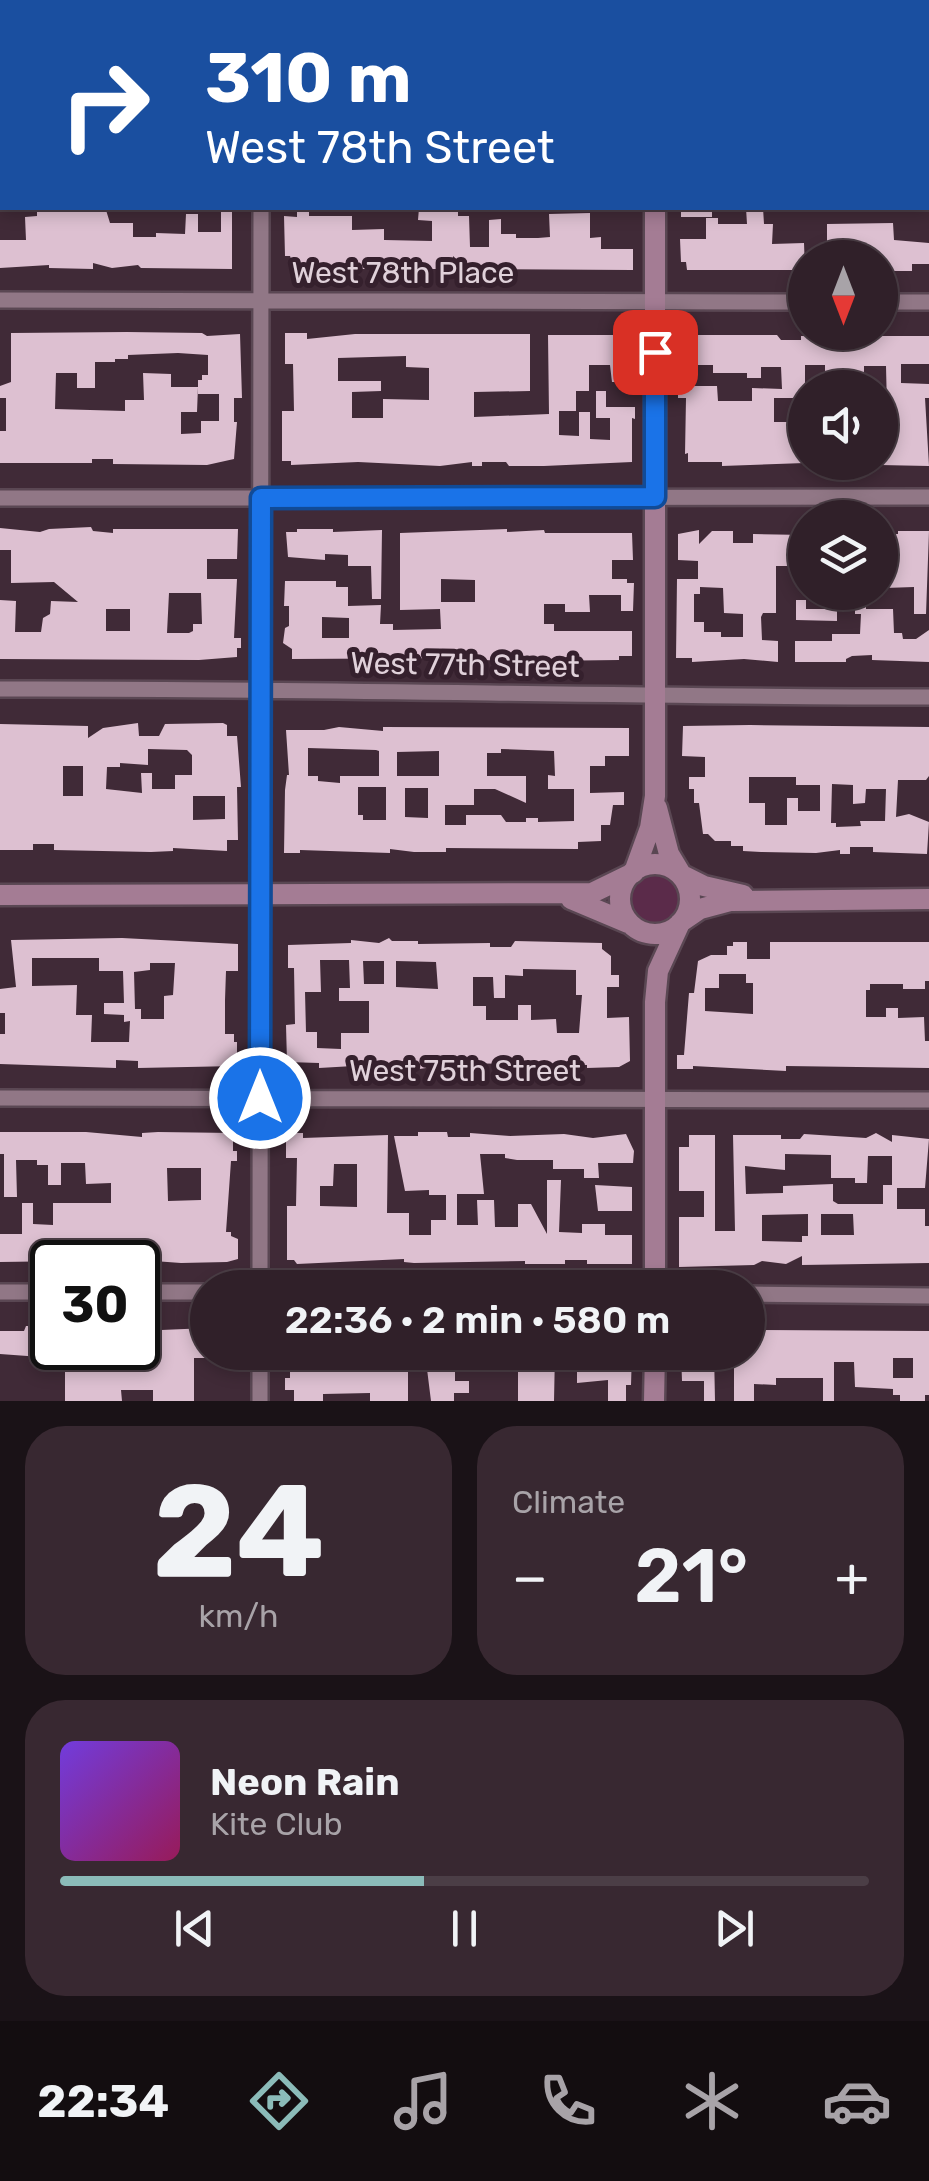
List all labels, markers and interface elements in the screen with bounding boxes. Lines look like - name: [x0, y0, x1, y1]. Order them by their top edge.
- text: 310 m: [205, 37, 412, 120]
- icon: right: [40, 40, 170, 170]
- text: West 78th Street: [205, 121, 555, 174]
- north arrow: [788, 240, 898, 350]
- map controls: [788, 240, 898, 610]
- street label: West 78th Place: [292, 255, 514, 291]
- pin: [613, 310, 698, 395]
- icon: arrive: [628, 325, 683, 380]
- button: sound: [788, 370, 898, 480]
- button: layers: [788, 500, 898, 610]
- street label: West 77th Street: [350, 645, 580, 685]
- position arrow: [208, 1046, 312, 1150]
- street label: West 75th Street: [349, 1053, 581, 1089]
- speed limit sign: 30: [30, 1240, 160, 1370]
- text: 22:36 · 2 min · 580 m: [285, 1297, 670, 1343]
- text: 24: [152, 1454, 325, 1609]
- text: Climate: [512, 1483, 625, 1521]
- text: 21°: [634, 1532, 748, 1621]
- text: −: [512, 1545, 548, 1610]
- text: +: [835, 1545, 869, 1610]
- text: km/h: [199, 1597, 278, 1635]
- text: Neon Rain: [210, 1759, 400, 1805]
- text: Kite Club: [210, 1805, 343, 1843]
- icon: previous: [167, 1901, 222, 1956]
- icon: pause: [437, 1901, 492, 1956]
- icon: next: [707, 1901, 762, 1956]
- icon: directions: [244, 2066, 314, 2136]
- icon: music: [388, 2066, 458, 2136]
- icon: phone: [533, 2066, 603, 2136]
- icon: climate: [677, 2066, 747, 2136]
- icon: car: [822, 2066, 892, 2136]
- text: 22:34: [37, 2075, 169, 2128]

